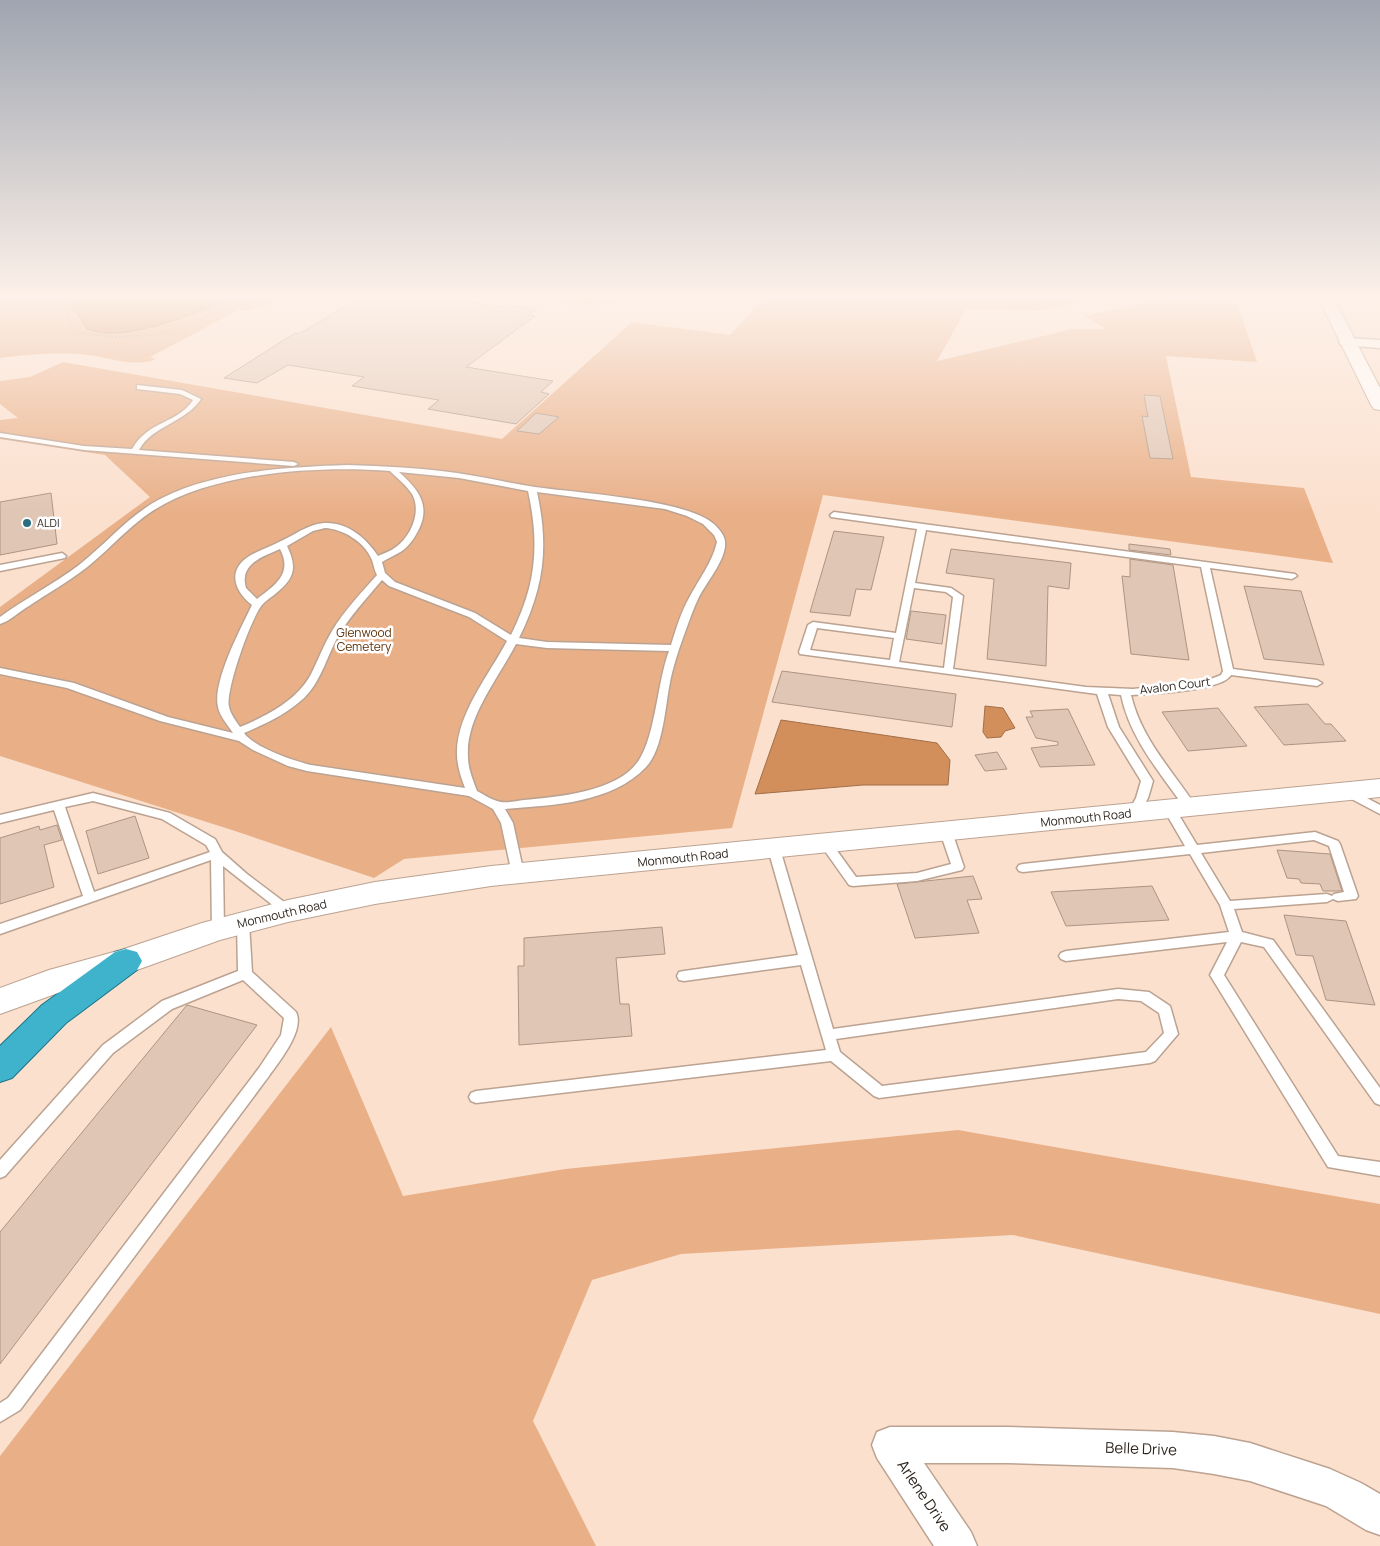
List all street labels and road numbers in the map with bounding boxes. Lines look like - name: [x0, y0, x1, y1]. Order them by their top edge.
- street label: Avalon Court: [1139, 673, 1211, 698]
- street label: Monmouth Road: [1040, 804, 1132, 831]
- street label: Monmouth Road: [637, 844, 729, 871]
- street label: Monmouth Road: [235, 895, 328, 932]
- street label: Belle Drive: [1105, 1437, 1177, 1460]
- street label: Arlene Drive: [893, 1456, 956, 1536]

